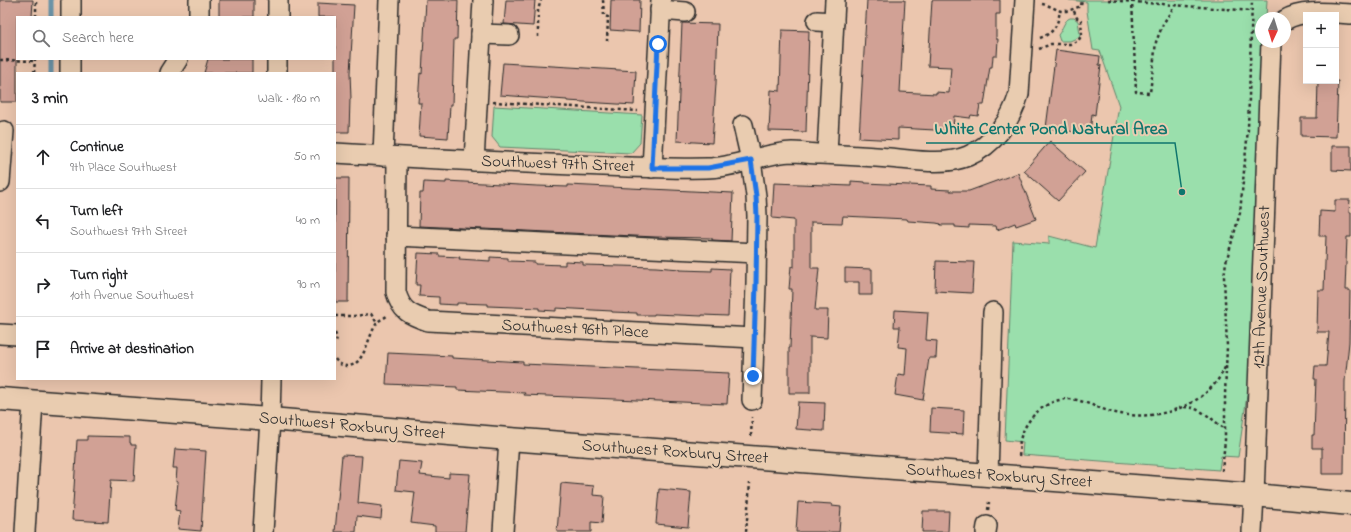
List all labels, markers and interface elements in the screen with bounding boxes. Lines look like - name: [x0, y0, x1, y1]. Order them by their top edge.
- north arrow: [1255, 12, 1291, 48]
- map controls: [1303, 12, 1339, 84]
- button: +: [1303, 12, 1339, 48]
- search box: [16, 16, 336, 60]
- icon: search: [30, 27, 52, 49]
- text: Search here: [62, 27, 134, 49]
- route start: [649, 35, 667, 53]
- button: −: [1303, 48, 1339, 84]
- text: 3 min: [32, 86, 68, 111]
- text: Walk · 180 m: [258, 89, 320, 108]
- callout: White Center Pond Natural Area: [926, 113, 1175, 143]
- text: White Center Pond Natural Area: [935, 117, 1168, 143]
- text: Continue: [70, 136, 124, 158]
- icon: ahead: [32, 146, 54, 168]
- text: 50 m: [294, 147, 320, 166]
- street label: Southwest 97th Street: [481, 149, 635, 179]
- text: 9th Place Southwest: [70, 158, 177, 177]
- text: Turn left: [70, 200, 123, 222]
- street label: 12th Avenue Southwest: [1247, 205, 1277, 369]
- icon: left: [32, 210, 54, 232]
- text: 40 m: [296, 211, 320, 230]
- text: Southwest 97th Street: [70, 222, 187, 241]
- text: Turn right: [70, 264, 128, 286]
- icon: right: [32, 274, 54, 296]
- text: 90 m: [297, 275, 320, 294]
- text: 10th Avenue Southwest: [70, 286, 194, 305]
- street label: Southwest 96th Place: [501, 313, 650, 345]
- icon: arrive: [32, 338, 54, 360]
- text: Arrive at destination: [70, 338, 194, 360]
- route end: [744, 367, 762, 385]
- street label: Southwest Roxbury Street: [258, 405, 446, 448]
- street label: Southwest Roxbury Street: [581, 433, 769, 472]
- street label: Southwest Roxbury Street: [905, 457, 1093, 496]

